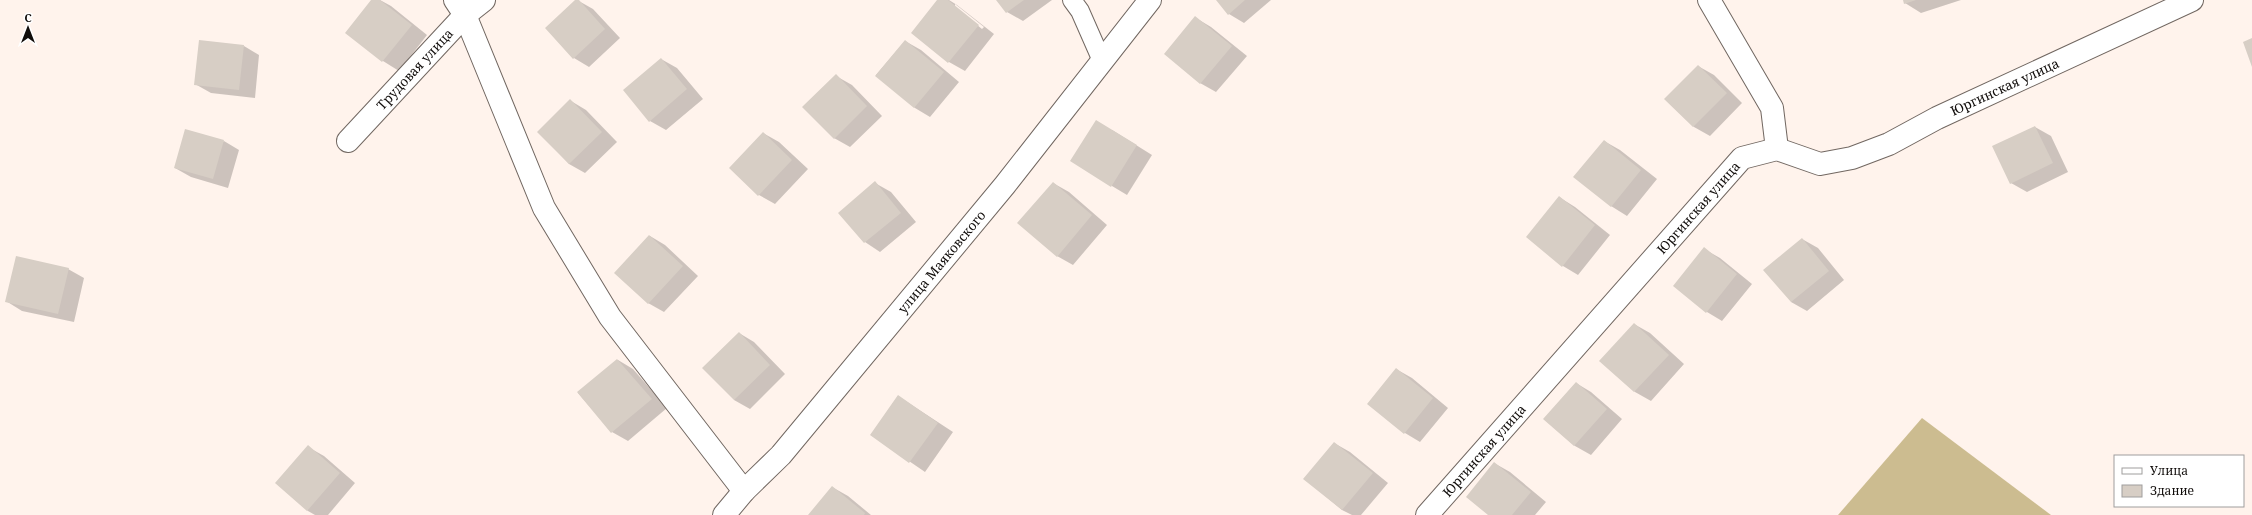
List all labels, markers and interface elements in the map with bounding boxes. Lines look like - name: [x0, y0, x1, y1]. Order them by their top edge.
- north arrow: [8, 8, 48, 48]
- text: С: [24, 10, 32, 25]
- street label: Трудовая улица: [372, 25, 457, 114]
- street label: Юргинская улица: [1947, 54, 2062, 120]
- street label: Юргинская улица: [1653, 157, 1744, 258]
- street label: улица Маяковского: [893, 206, 989, 317]
- street label: Юргинская улица: [1438, 400, 1530, 501]
- legend: [2114, 455, 2244, 507]
- text: Улица: [2150, 462, 2188, 479]
- text: Здание: [2150, 482, 2194, 499]

